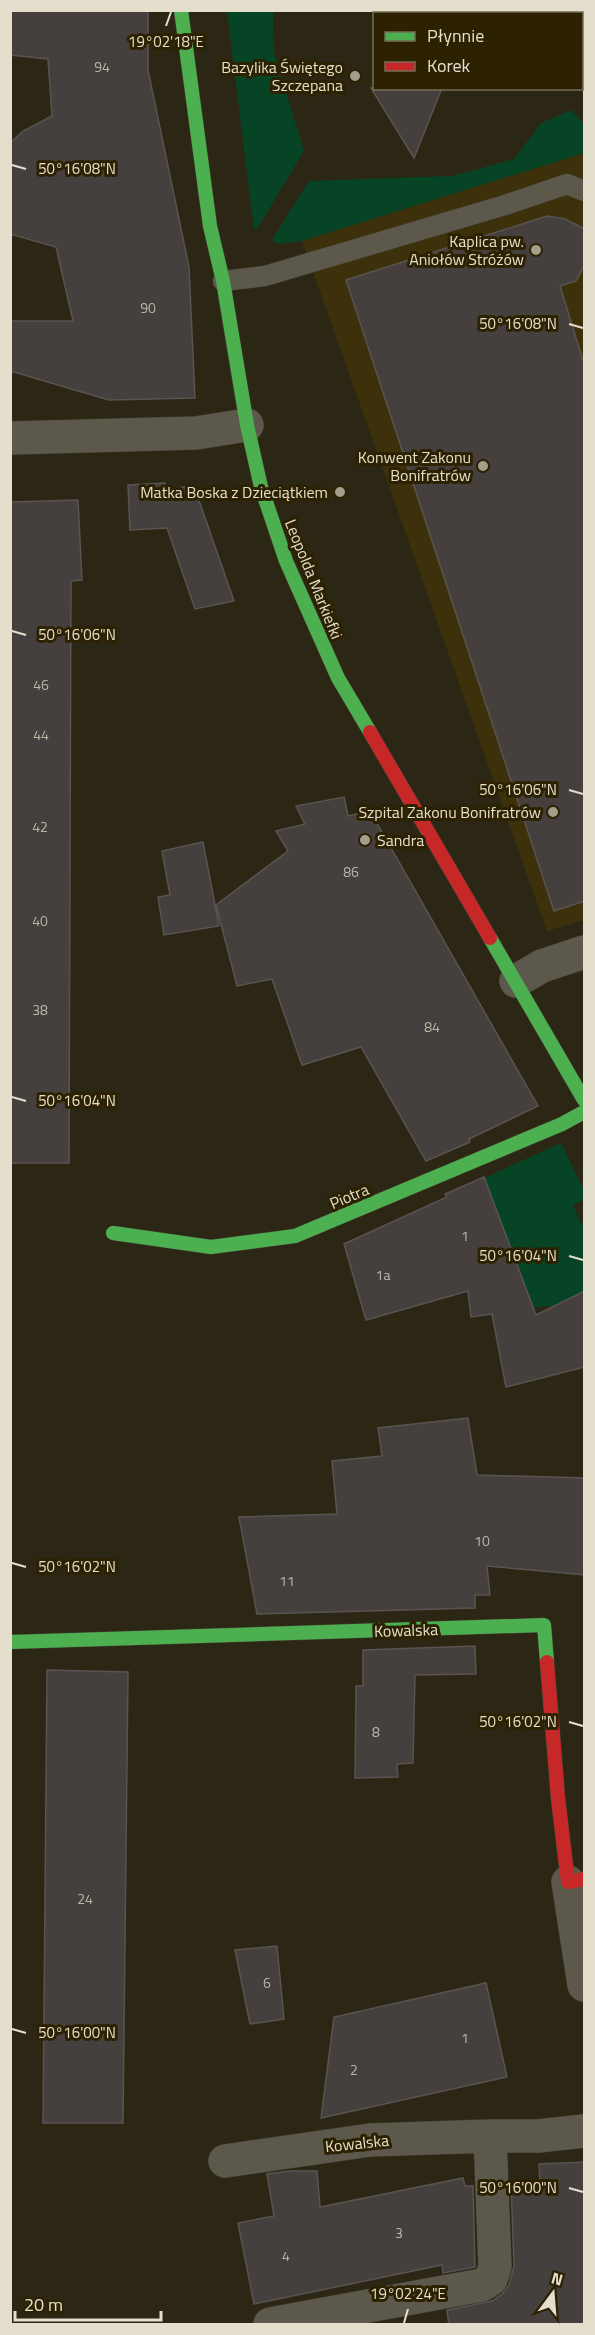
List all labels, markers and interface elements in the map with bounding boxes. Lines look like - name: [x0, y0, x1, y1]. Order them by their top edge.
- legend: [373, 12, 583, 90]
- text: Płynnie: [427, 22, 484, 49]
- text: 19°02'18"E: [128, 30, 204, 53]
- text: Korek: [427, 52, 471, 79]
- place label: Bazylika Świętego Szczepana: [221, 55, 343, 97]
- house number: 94: [94, 56, 110, 77]
- marker: Bazylika Świętego Szczepana: [348, 69, 362, 83]
- text: 50°16'08"N: [38, 157, 116, 180]
- place label: Kaplica pw. Aniołów Stróżów: [409, 229, 524, 271]
- marker: Kaplica pw. Aniołów Stróżów: [529, 243, 543, 257]
- house number: 90: [140, 297, 156, 318]
- text: 50°16'08"N: [479, 312, 557, 335]
- place label: Konwent Zakonu Bonifratrów: [358, 445, 471, 487]
- marker: Konwent Zakonu Bonifratrów: [476, 459, 490, 473]
- place label: Matka Boska z Dzieciątkiem: [140, 480, 328, 504]
- marker: Matka Boska z Dzieciątkiem: [333, 485, 347, 499]
- street label: Leopolda Markiefki: [279, 515, 349, 643]
- text: 50°16'06"N: [38, 623, 116, 646]
- house number: 46: [33, 674, 49, 695]
- house number: 44: [33, 724, 49, 745]
- text: 50°16'06"N: [479, 778, 557, 801]
- place label: Szpital Zakonu Bonifratrów: [358, 800, 541, 824]
- marker: Szpital Zakonu Bonifratrów: [546, 805, 560, 819]
- house number: 42: [32, 816, 48, 837]
- place label: Sandra: [377, 828, 424, 852]
- marker: Sandra: [358, 833, 372, 847]
- house number: 86: [343, 861, 359, 882]
- house number: 40: [32, 910, 48, 931]
- house number: 38: [32, 999, 48, 1020]
- house number: 84: [424, 1016, 440, 1037]
- text: 50°16'04"N: [38, 1089, 116, 1112]
- street label: Piotra: [326, 1177, 372, 1215]
- house number: 1: [461, 1225, 469, 1246]
- text: 50°16'04"N: [479, 1244, 557, 1267]
- house number: 1a: [376, 1264, 390, 1285]
- house number: 10: [474, 1530, 490, 1551]
- text: 50°16'02"N: [38, 1555, 116, 1578]
- house number: 11: [279, 1570, 295, 1591]
- street label: Kowalska: [374, 1617, 438, 1643]
- text: 50°16'02"N: [479, 1710, 557, 1733]
- house number: 8: [372, 1721, 380, 1742]
- house number: 24: [77, 1888, 93, 1909]
- house number: 6: [263, 1972, 271, 1993]
- text: 50°16'00"N: [38, 2021, 116, 2044]
- house number: 1: [461, 2027, 469, 2048]
- house number: 2: [350, 2059, 358, 2080]
- street label: Kowalska: [324, 2128, 390, 2158]
- text: 50°16'00"N: [479, 2176, 557, 2199]
- house number: 3: [395, 2222, 403, 2243]
- house number: 4: [282, 2245, 290, 2266]
- north arrow: [523, 2263, 583, 2323]
- text: N: [548, 2266, 566, 2292]
- text: 19°02'24"E: [370, 2282, 446, 2305]
- scale bar: [15, 2284, 160, 2322]
- text: 20 m: [24, 2291, 63, 2318]

